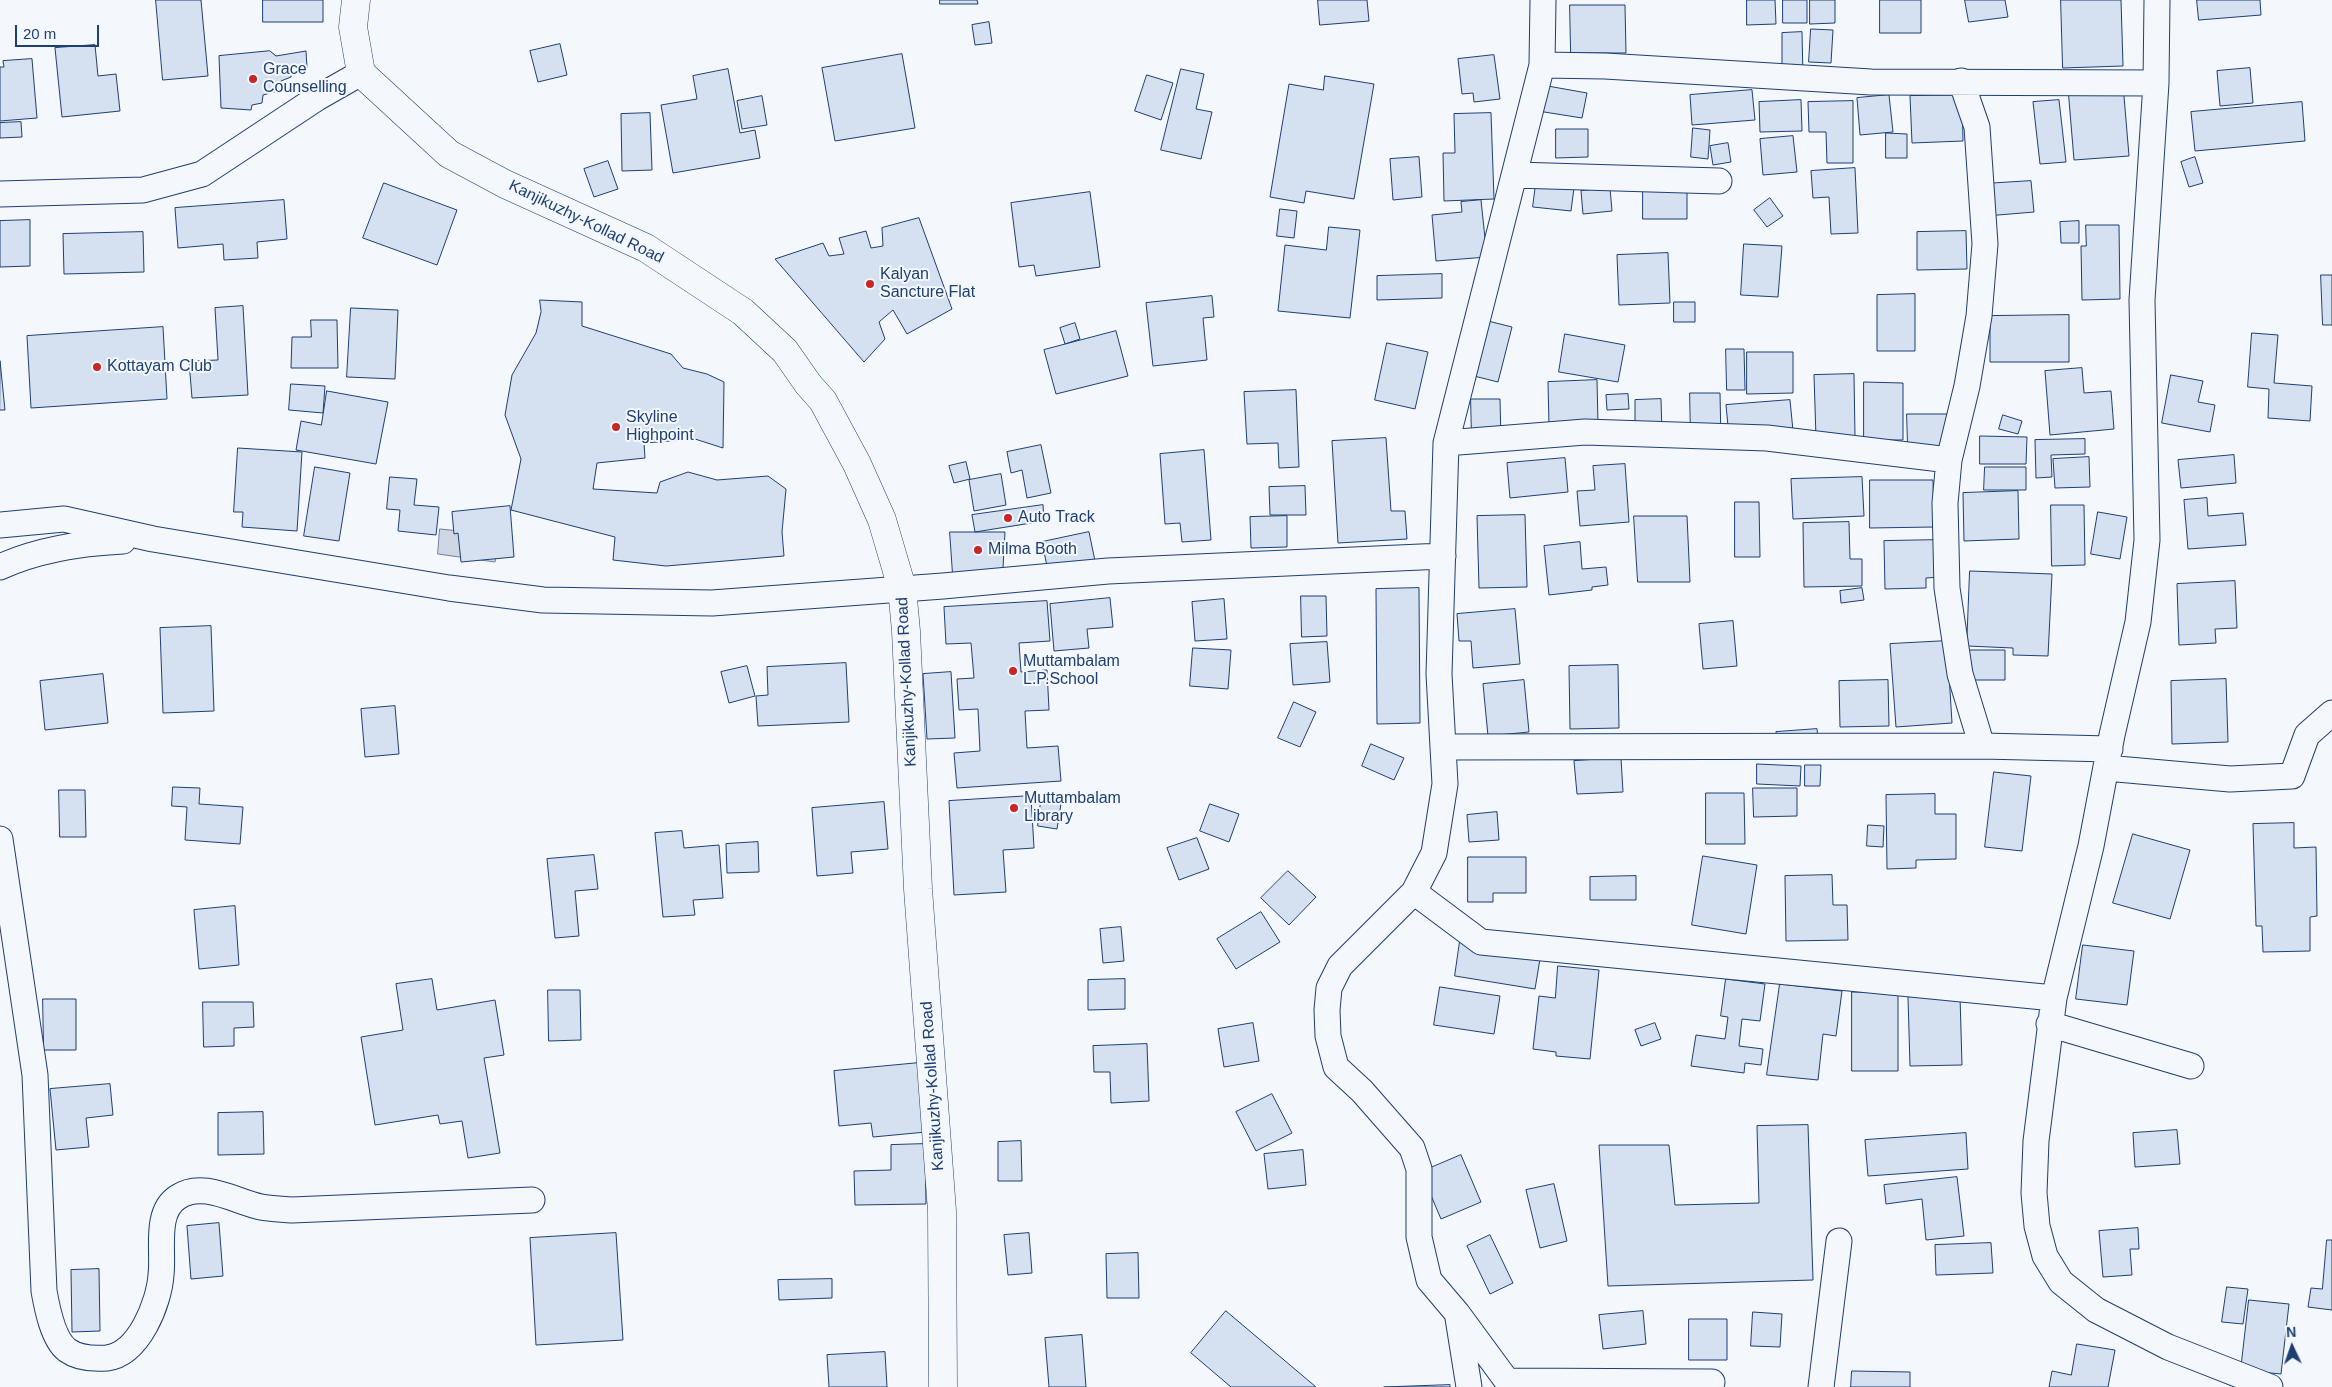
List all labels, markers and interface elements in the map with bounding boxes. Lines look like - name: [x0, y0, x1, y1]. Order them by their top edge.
- scale bar: [18, 15, 101, 47]
- text: 20 m: [23, 25, 56, 42]
- place label: Grace Counselling: [263, 60, 347, 98]
- marker: Grace Counselling: [247, 73, 259, 85]
- street label: Kanjikuzhy-Kollad Road: [505, 176, 667, 268]
- place label: Kalyan Sancture Flat: [880, 265, 975, 303]
- marker: Kalyan Sancture Flat: [864, 278, 876, 290]
- place label: Kottayam Club: [107, 357, 212, 377]
- marker: Kottayam Club: [91, 361, 103, 373]
- place label: Skyline Highpoint: [626, 408, 694, 446]
- marker: Skyline Highpoint: [610, 421, 622, 433]
- place label: Auto Track: [1018, 508, 1095, 528]
- marker: Auto Track: [1002, 512, 1014, 524]
- place label: Milma Booth: [988, 540, 1077, 560]
- marker: Milma Booth: [972, 544, 984, 556]
- street label: Kanjikuzhy-Kollad Road: [893, 597, 921, 767]
- place label: Muttambalam L.P.School: [1023, 652, 1120, 690]
- marker: Muttambalam L.P.School: [1007, 665, 1019, 677]
- place label: Muttambalam Library: [1024, 789, 1121, 827]
- marker: Muttambalam Library: [1008, 802, 1020, 814]
- street label: Kanjikuzhy-Kollad Road: [917, 1001, 949, 1171]
- north arrow: [2267, 1322, 2317, 1372]
- text: N: [2286, 1324, 2297, 1340]

